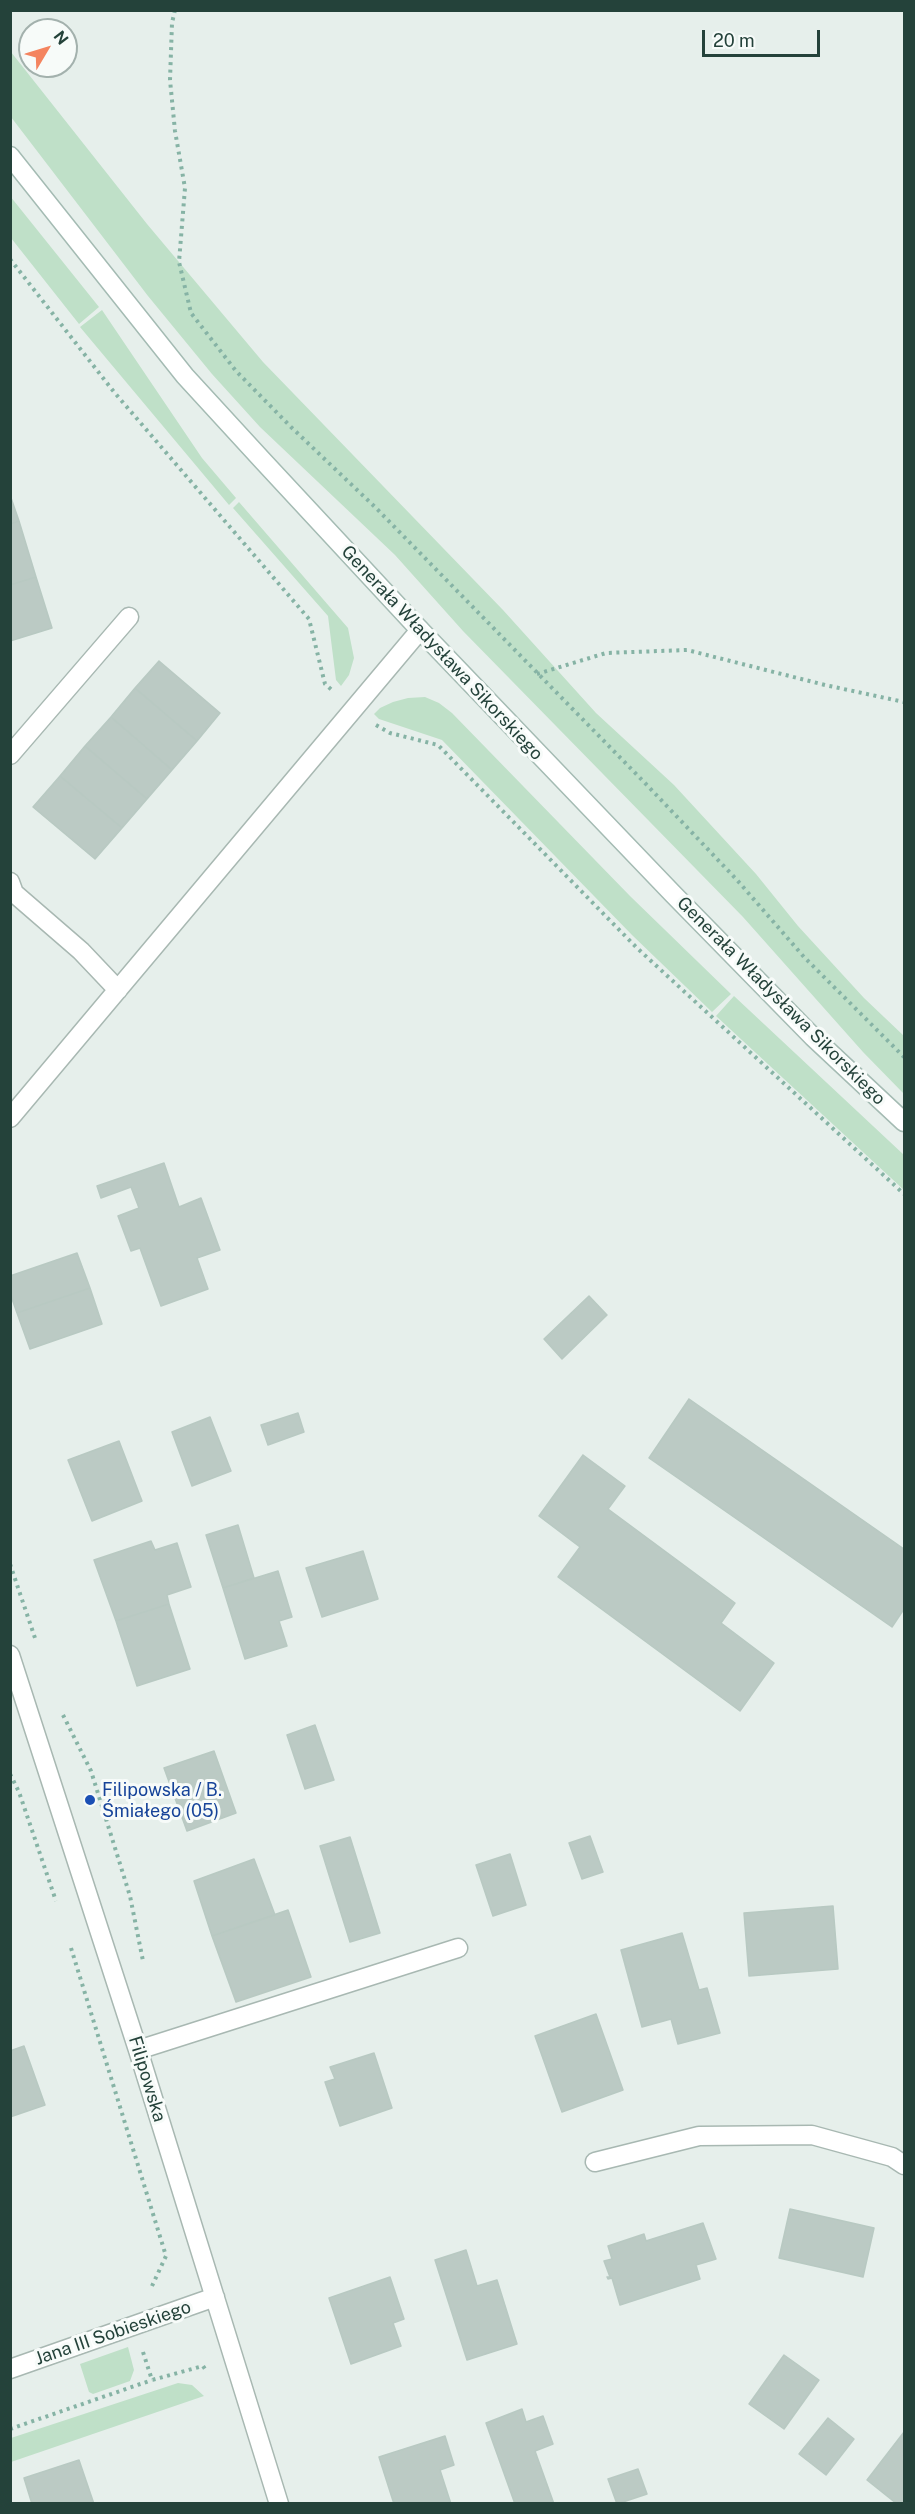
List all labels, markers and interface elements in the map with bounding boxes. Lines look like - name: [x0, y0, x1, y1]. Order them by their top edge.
- north arrow: [18, 18, 78, 78]
- scale bar: [705, 18, 824, 56]
- text: N: [50, 27, 72, 49]
- text: 20 m: [713, 30, 755, 51]
- street label: Generała Władysława Sikorskiego: [337, 541, 547, 765]
- street label: Generała Władysława Sikorskiego: [672, 892, 890, 1110]
- place label: Filipowska / B. Śmiałego (05): [102, 1779, 222, 1822]
- marker: Filipowska / B. Śmiałego (05): [83, 1793, 97, 1807]
- street label: Filipowska: [124, 2033, 170, 2125]
- street label: Jana III Sobieskiego: [32, 2296, 194, 2370]

